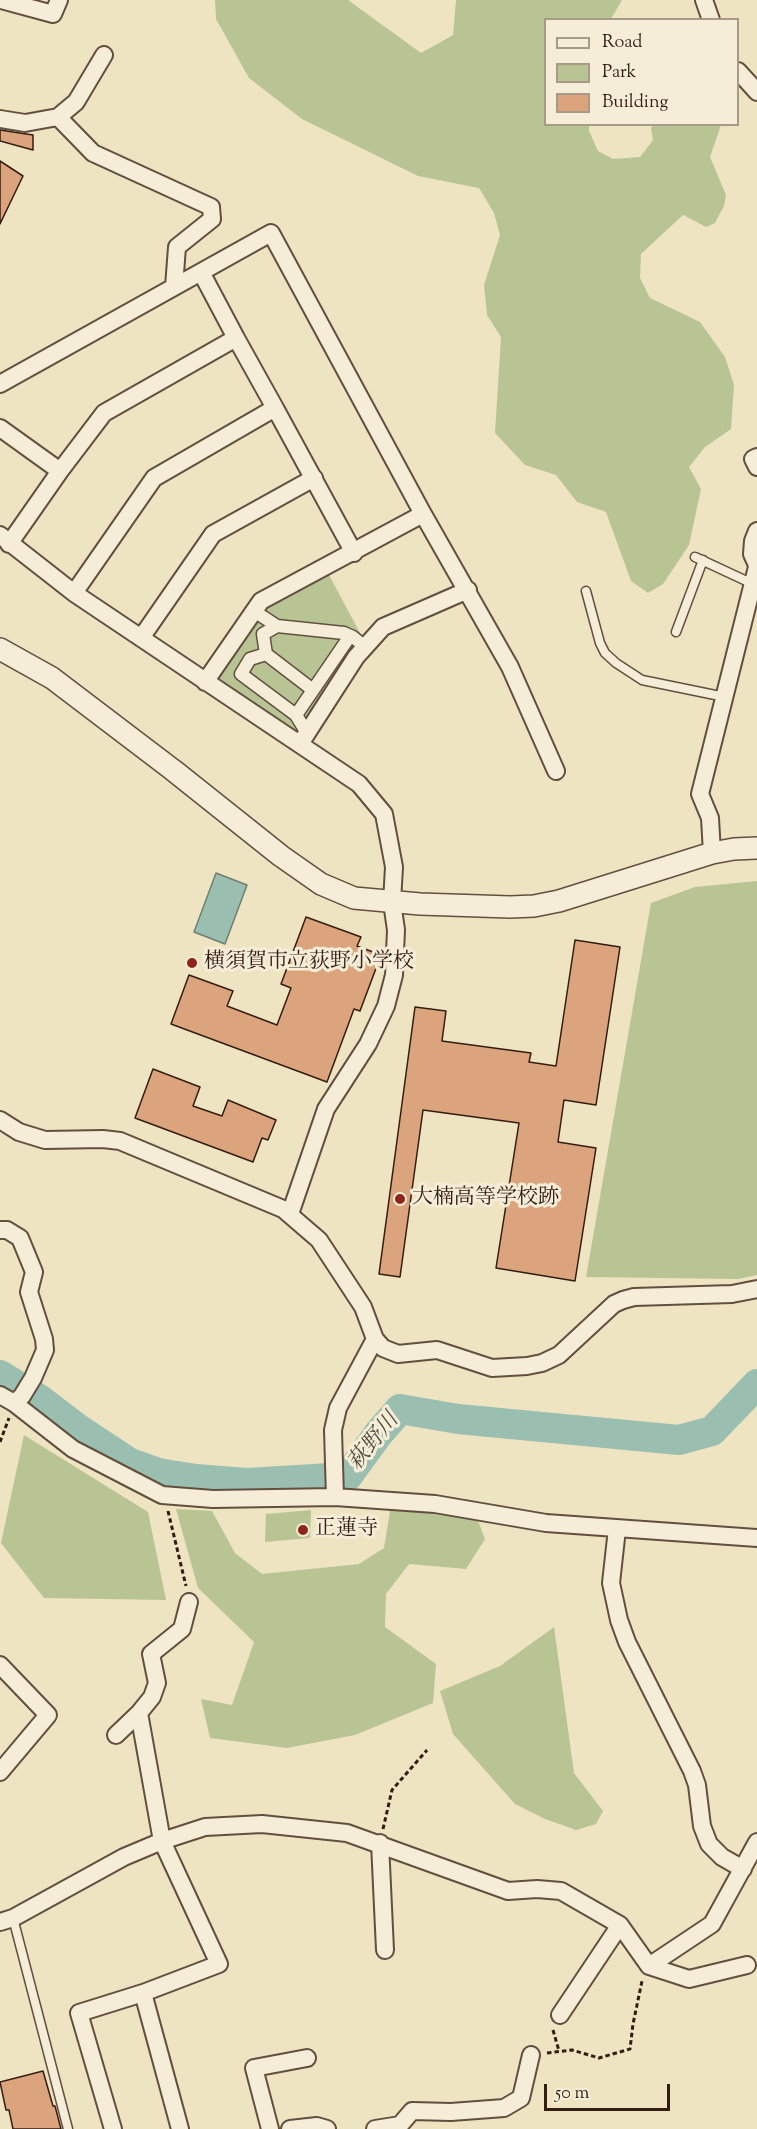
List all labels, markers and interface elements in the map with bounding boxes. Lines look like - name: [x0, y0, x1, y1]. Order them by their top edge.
- legend: [544, 18, 739, 126]
- text: Road: [602, 30, 642, 56]
- text: Park: [602, 60, 636, 86]
- text: Building: [602, 90, 668, 116]
- place label: 横須賀市立荻野小学校: [204, 950, 414, 976]
- marker: 横須賀市立荻野小学校: [185, 956, 199, 970]
- place label: 大楠高等学校跡: [412, 1186, 559, 1212]
- marker: 大楠高等学校跡: [393, 1192, 407, 1206]
- water label: 萩野川: [344, 1409, 406, 1477]
- place label: 正蓮寺: [315, 1517, 378, 1543]
- marker: 正蓮寺: [296, 1523, 310, 1537]
- scale bar: [547, 2072, 673, 2110]
- text: 50 m: [555, 2081, 589, 2107]

